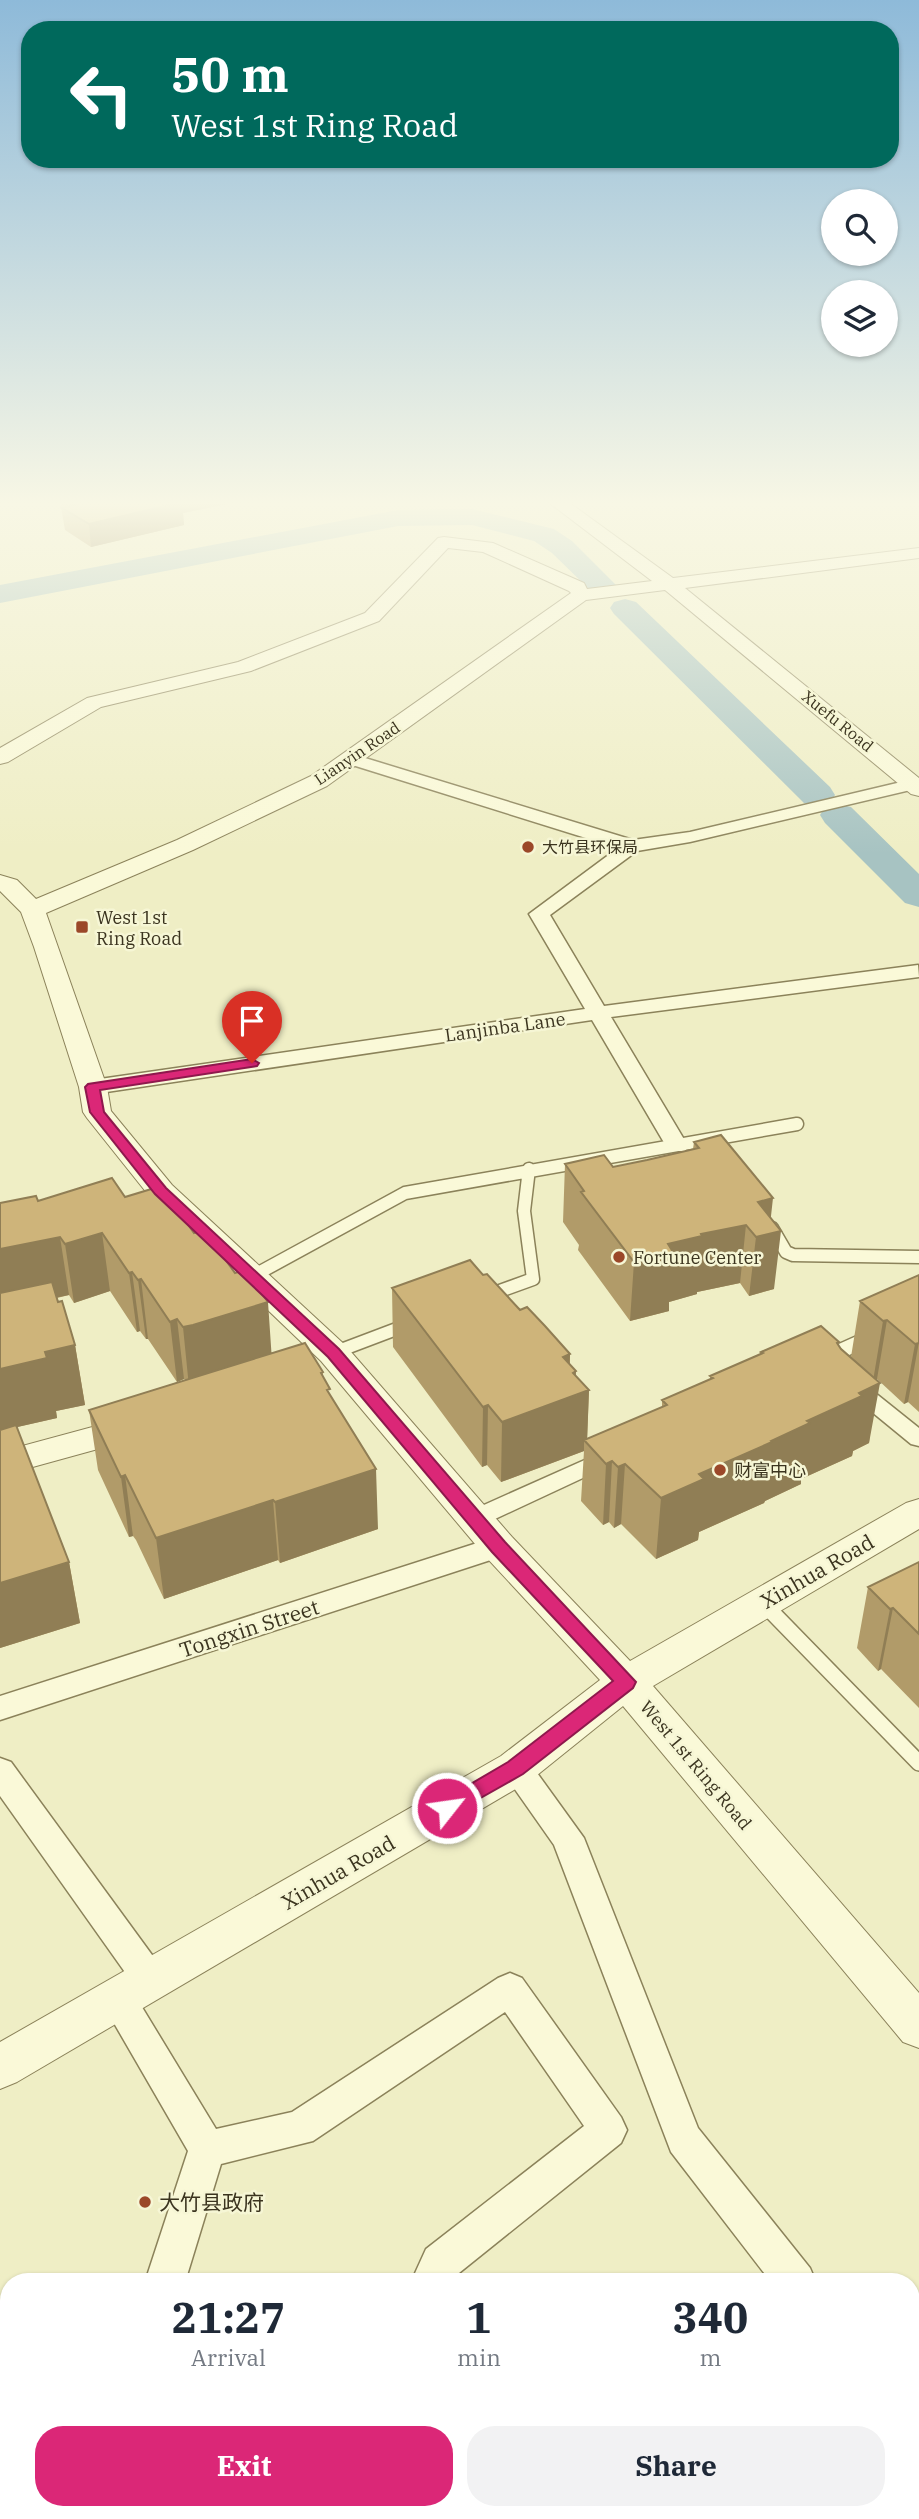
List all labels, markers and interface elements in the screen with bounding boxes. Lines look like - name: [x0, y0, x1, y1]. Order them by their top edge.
- text: 50 m: [171, 42, 289, 105]
- icon: left: [56, 49, 147, 140]
- text: West 1st Ring Road: [171, 104, 458, 146]
- map controls: [821, 189, 898, 357]
- button: search: [821, 189, 898, 266]
- button: layers: [821, 280, 898, 357]
- street label: Xuefu Road: [798, 686, 878, 756]
- street label: Lianyin Road: [310, 717, 404, 789]
- place label: 大竹县环保局: [542, 837, 638, 857]
- marker: 大竹县环保局: [520, 839, 536, 855]
- place label: West 1st Ring Road: [96, 906, 182, 950]
- marker: West 1st Ring Road: [74, 919, 90, 935]
- pin: [222, 991, 282, 1063]
- icon: arrive: [233, 1002, 271, 1040]
- street label: Lanjinba Lane: [443, 1007, 567, 1047]
- place label: Fortune Center: [633, 1246, 761, 1269]
- marker: Fortune Center: [611, 1249, 627, 1265]
- place label: 财富中心: [734, 1459, 806, 1482]
- marker: 财富中心: [712, 1462, 728, 1478]
- street label: Xinhua Road: [755, 1527, 879, 1615]
- street label: Tongxin Street: [176, 1592, 322, 1664]
- street label: West 1st Ring Road: [635, 1696, 757, 1834]
- position arrow: [410, 1771, 484, 1845]
- street label: Xinhua Road: [276, 1828, 400, 1916]
- place label: 大竹县政府: [159, 2188, 264, 2216]
- marker: 大竹县政府: [137, 2194, 153, 2210]
- text: 21:27: [172, 2290, 285, 2345]
- text: 1: [466, 2290, 492, 2345]
- text: 340: [673, 2290, 748, 2345]
- text: Arrival: [191, 2342, 266, 2372]
- text: min: [457, 2342, 501, 2372]
- text: m: [699, 2342, 721, 2372]
- button: Exit: [35, 2426, 453, 2506]
- button: Share: [467, 2426, 885, 2506]

